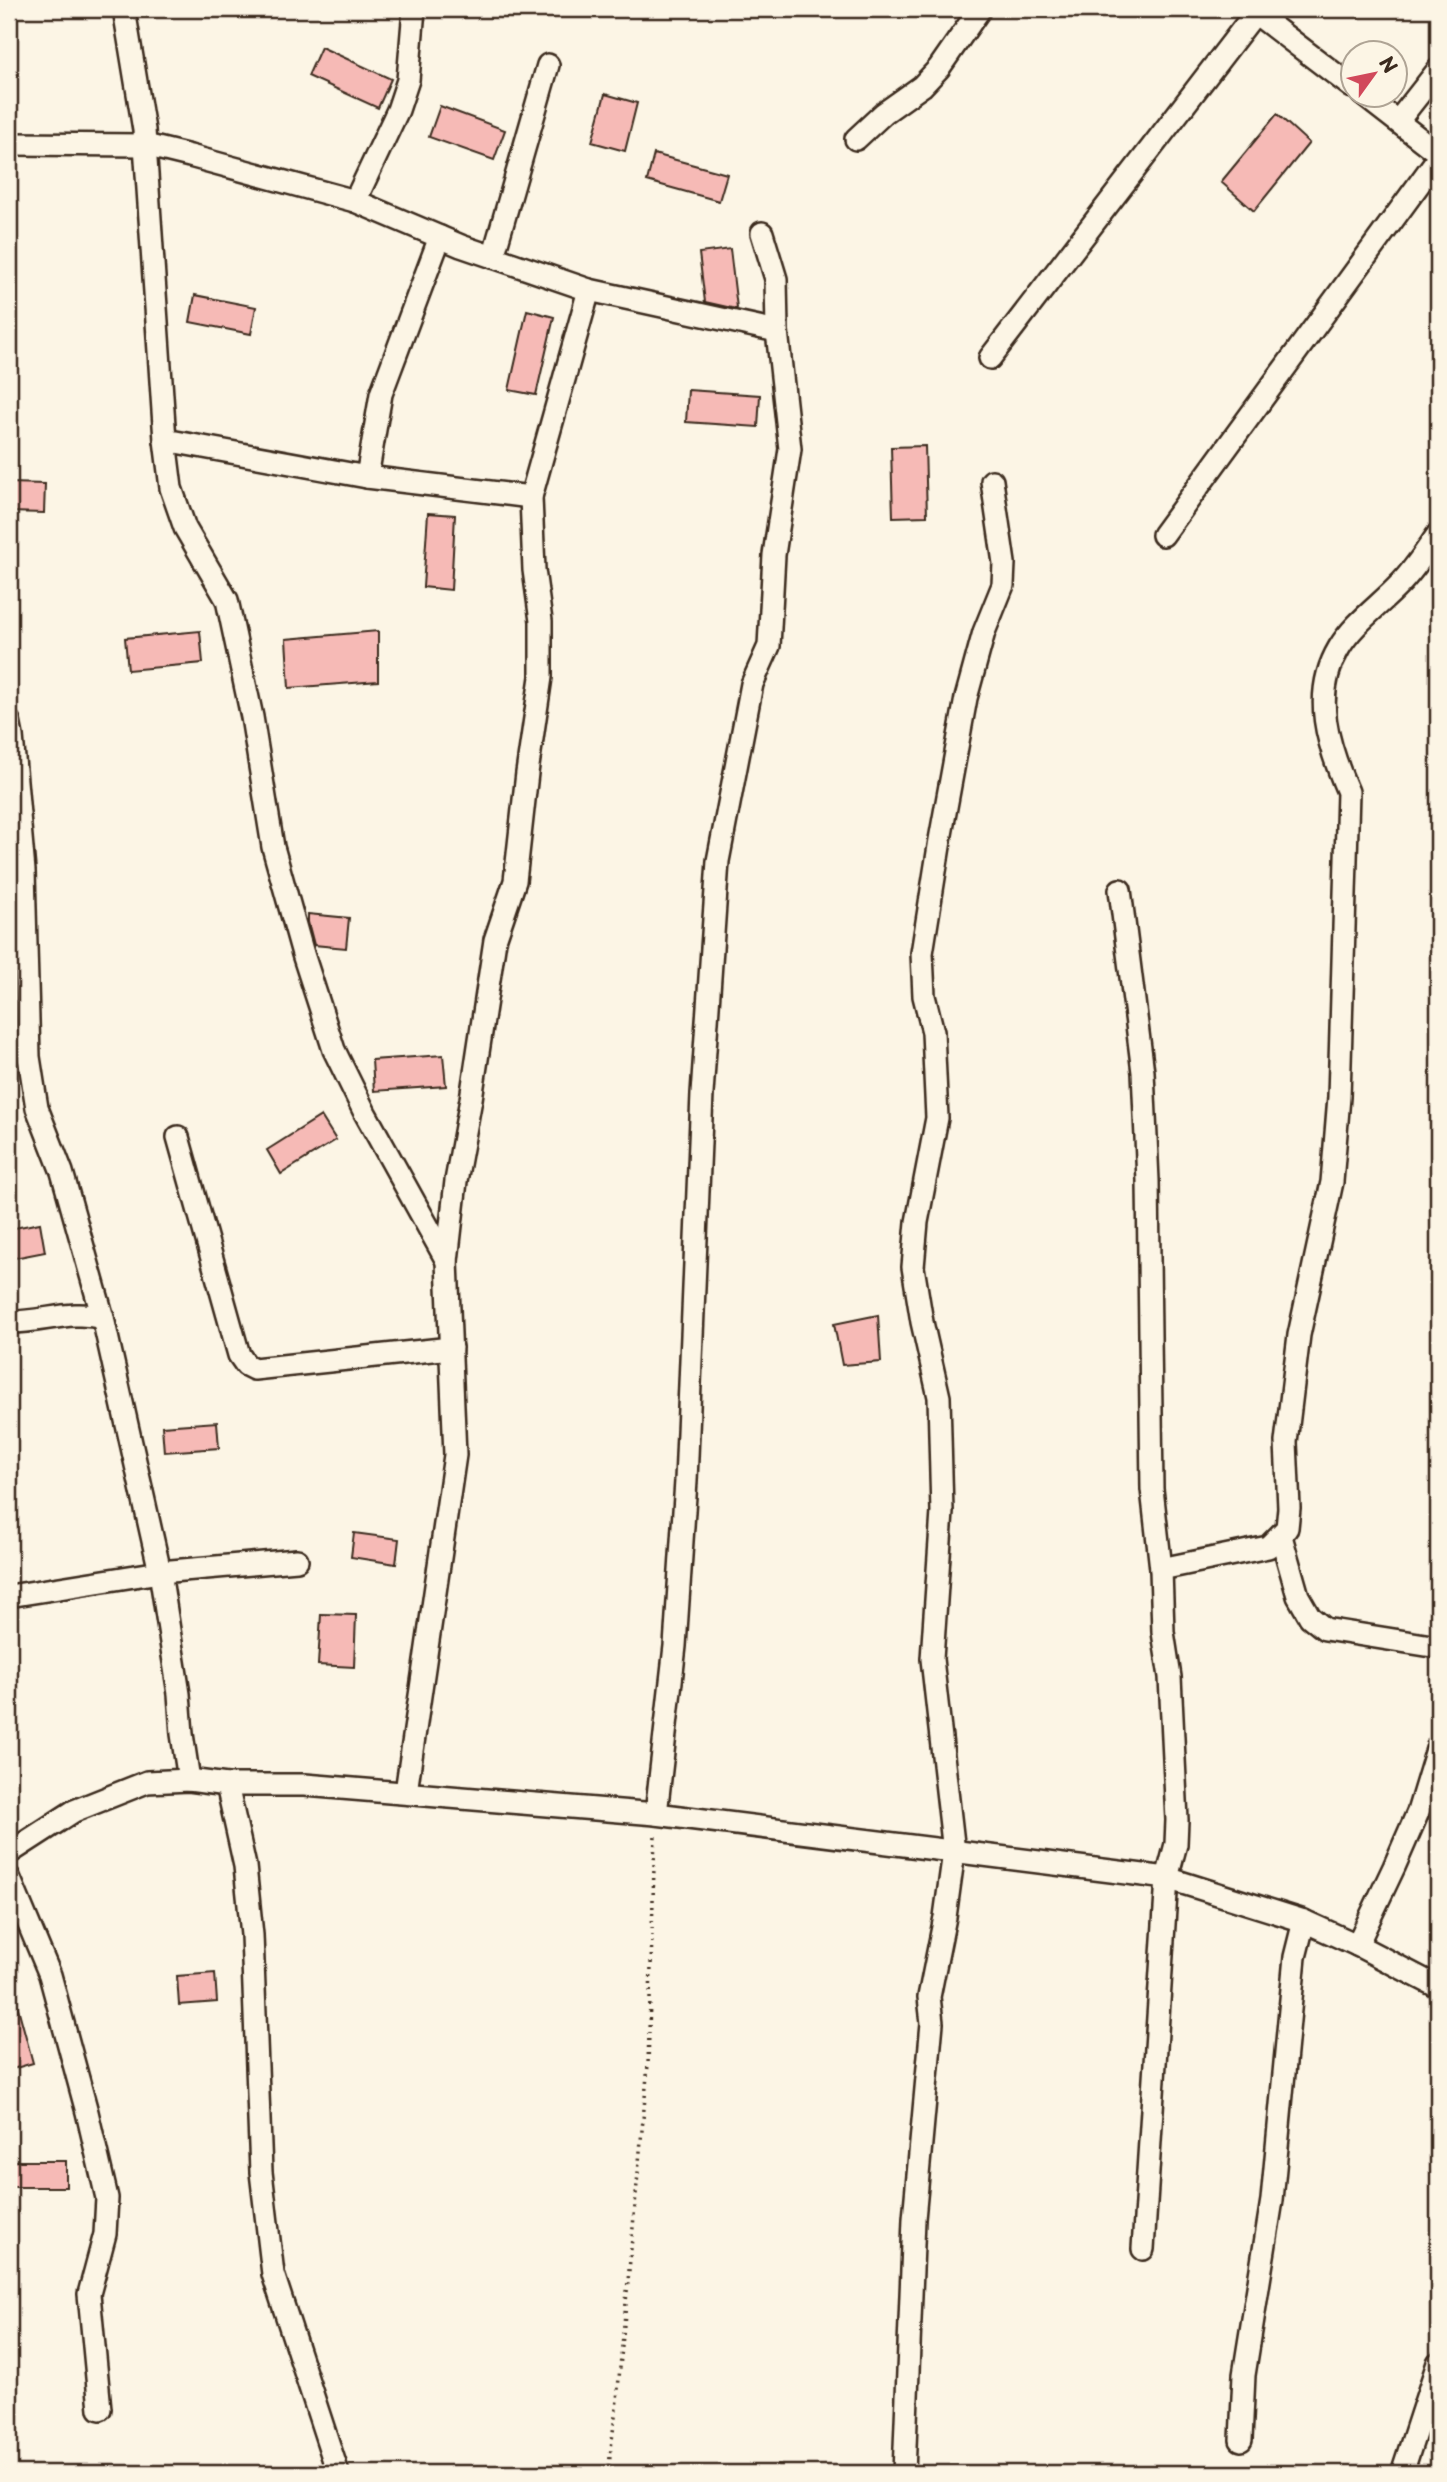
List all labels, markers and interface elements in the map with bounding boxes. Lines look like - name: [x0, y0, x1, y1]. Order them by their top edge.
- north arrow: [1338, 38, 1408, 108]
- text: N: [1373, 50, 1405, 78]

